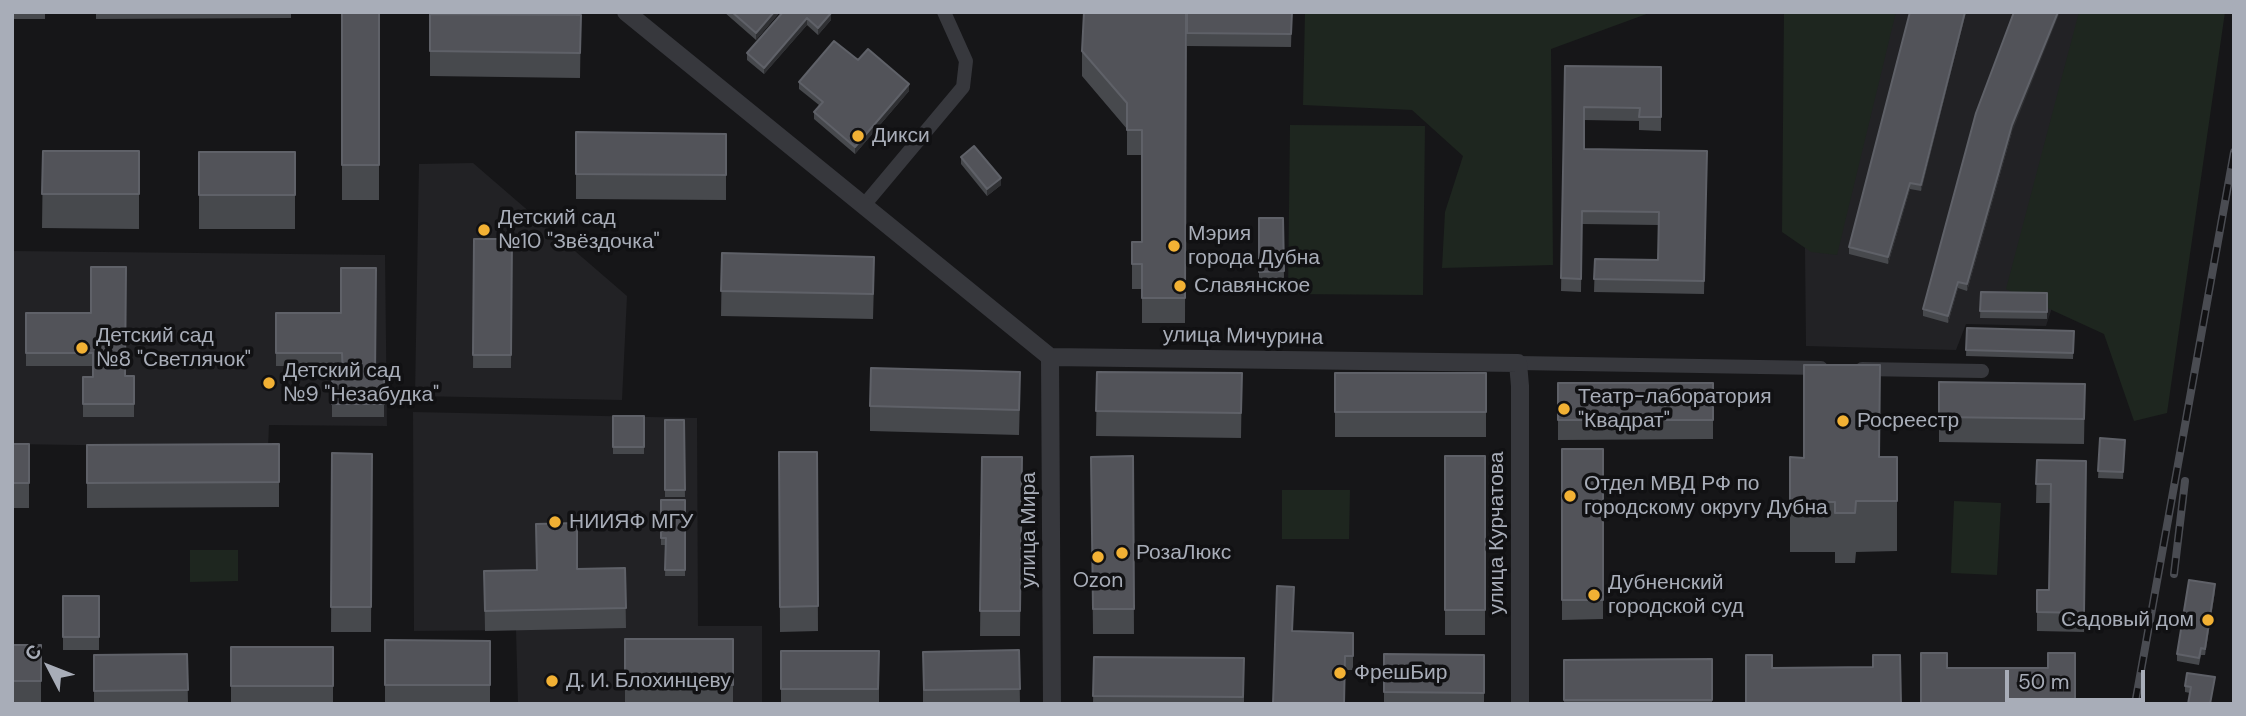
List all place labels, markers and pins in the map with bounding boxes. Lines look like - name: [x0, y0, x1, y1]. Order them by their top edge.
- place label: Дикси: [872, 123, 930, 149]
- marker: Дикси: [850, 128, 866, 144]
- place label: Детский сад №10 "Звёздочка": [498, 205, 660, 255]
- place label: Мэрия города Дубна: [1188, 221, 1320, 271]
- marker: Детский сад №10 "Звёздочка": [476, 222, 492, 238]
- marker: Мэрия города Дубна: [1166, 238, 1182, 254]
- place label: Славянское: [1194, 273, 1310, 299]
- marker: Славянское: [1172, 278, 1188, 294]
- place label: Детский сад №8 "Светлячок": [96, 323, 251, 373]
- marker: Детский сад №8 "Светлячок": [74, 340, 90, 356]
- place label: Детский сад №9 "Незабудка": [283, 358, 439, 408]
- marker: Детский сад №9 "Незабудка": [261, 375, 277, 391]
- place label: Театр-лаборатория "Квадрат": [1578, 384, 1772, 434]
- marker: Театр-лаборатория "Квадрат": [1556, 401, 1572, 417]
- place label: Росреестр: [1857, 408, 1959, 434]
- marker: Росреестр: [1835, 413, 1851, 429]
- place label: Отдел МВД РФ по городскому округу Дубна: [1584, 471, 1828, 521]
- marker: Отдел МВД РФ по городскому округу Дубна: [1562, 488, 1578, 504]
- place label: НИИЯФ МГУ: [569, 509, 693, 535]
- marker: НИИЯФ МГУ: [547, 514, 563, 530]
- place label: РозаЛюкс: [1136, 540, 1231, 566]
- marker: РозаЛюкс: [1114, 545, 1130, 561]
- marker: Ozon: [1090, 549, 1106, 565]
- place label: Ozon: [1073, 568, 1123, 594]
- place label: Дубненский городской суд: [1608, 570, 1744, 620]
- marker: Дубненский городской суд: [1586, 587, 1602, 603]
- place label: Садовый дом: [2061, 607, 2194, 633]
- marker: Садовый дом: [2200, 612, 2216, 628]
- place label: ФрешБир: [1354, 660, 1447, 686]
- marker: ФрешБир: [1332, 665, 1348, 681]
- place label: Д. И. Блохинцеву: [566, 668, 731, 694]
- marker: Д. И. Блохинцеву: [544, 673, 560, 689]

